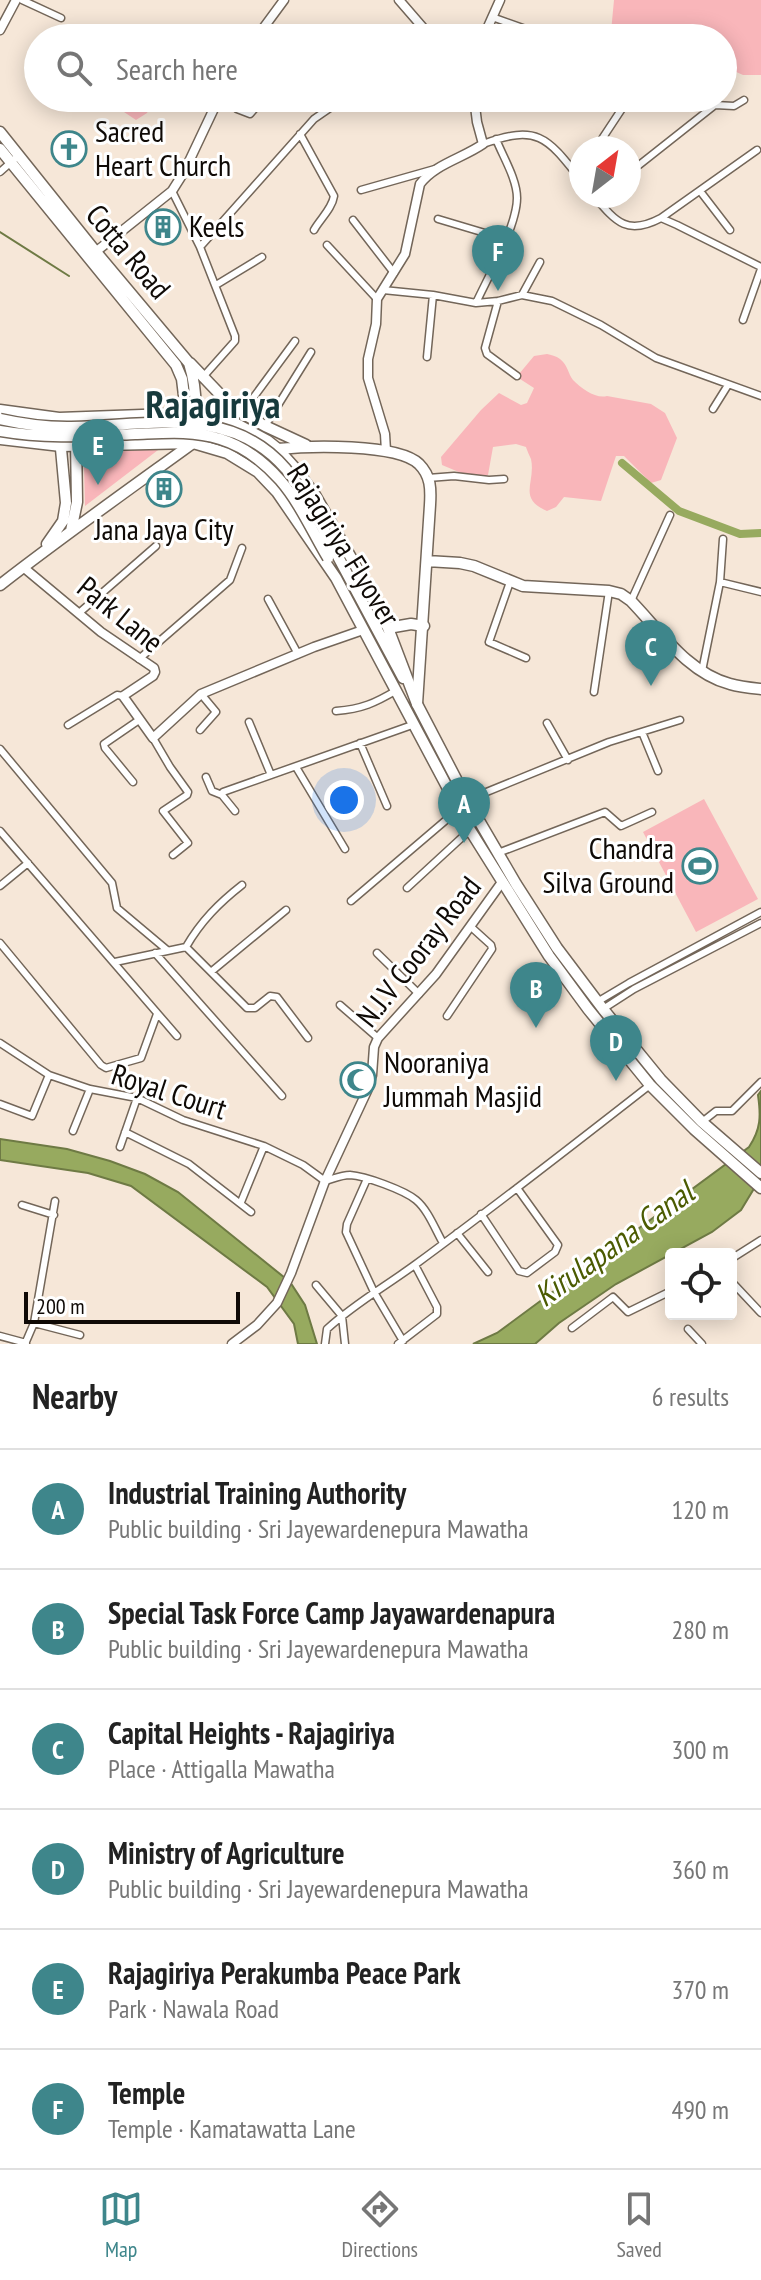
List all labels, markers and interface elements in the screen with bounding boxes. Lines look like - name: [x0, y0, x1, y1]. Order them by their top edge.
- search box: [24, 24, 737, 112]
- icon: search: [52, 46, 96, 90]
- text: Search here: [116, 49, 238, 88]
- place label: Sacred Heart Church: [95, 111, 231, 184]
- church icon: Sacred Heart Church: [50, 130, 88, 168]
- north arrow: [569, 136, 641, 208]
- street label: Cotta Road: [78, 196, 180, 306]
- place label: Keels: [189, 206, 244, 245]
- building icon: Keels: [144, 208, 182, 246]
- pin: F: [472, 225, 524, 291]
- district label: Rajagiriya: [145, 379, 281, 428]
- pin: E: [72, 419, 124, 485]
- street label: Rajagiriya Flyover: [279, 456, 410, 633]
- building icon: Jana Jaya City: [145, 470, 183, 508]
- place label: Jana Jaya City: [93, 509, 234, 548]
- street label: Park Lane: [70, 567, 172, 660]
- pin: C: [625, 620, 677, 686]
- pin: A: [438, 777, 490, 843]
- your location: [324, 780, 364, 820]
- place label: Chandra Silva Ground: [543, 828, 674, 901]
- sports icon: Chandra Silva Ground: [681, 847, 719, 885]
- street label: N.J.V Cooray Road: [347, 868, 489, 1034]
- pin: B: [510, 962, 562, 1028]
- pin: D: [590, 1015, 642, 1081]
- place label: Nooraniya Jummah Masjid: [383, 1042, 542, 1115]
- street label: Royal Court: [107, 1054, 233, 1128]
- mosque icon: Nooraniya Jummah Masjid: [339, 1061, 377, 1099]
- water label: Kirulapana Canal: [525, 1170, 704, 1315]
- map controls: [665, 1248, 737, 1320]
- button: locate: [665, 1248, 737, 1320]
- scale bar: [24, 1288, 240, 1324]
- text: 200 m: [36, 1292, 85, 1320]
- text: Nearby: [32, 1374, 117, 1418]
- text: 6 results: [652, 1380, 729, 1413]
- text: Industrial Training Authority: [108, 1473, 406, 1512]
- text: A: [51, 1493, 65, 1526]
- text: 120 m: [671, 1493, 729, 1526]
- text: Public building · Sri Jayewardenepura Mawatha: [108, 1512, 529, 1545]
- text: Special Task Force Camp Jayawardenapura: [108, 1593, 555, 1632]
- text: B: [52, 1613, 64, 1646]
- text: 280 m: [671, 1613, 729, 1646]
- text: Public building · Sri Jayewardenepura Mawatha: [108, 1632, 529, 1665]
- text: Capital Heights - Rajagiriya: [108, 1713, 395, 1752]
- text: C: [52, 1733, 64, 1766]
- text: 300 m: [671, 1733, 729, 1766]
- text: Place · Attigalla Mawatha: [108, 1752, 335, 1785]
- text: Ministry of Agriculture: [108, 1833, 345, 1872]
- text: D: [51, 1853, 65, 1886]
- text: 360 m: [671, 1853, 729, 1886]
- text: Public building · Sri Jayewardenepura Mawatha: [108, 1872, 529, 1905]
- text: Rajagiriya Perakumba Peace Park: [108, 1953, 461, 1992]
- text: E: [52, 1973, 64, 2006]
- text: 370 m: [671, 1973, 729, 2006]
- text: Park · Nawala Road: [108, 1992, 279, 2025]
- text: Temple: [108, 2073, 185, 2112]
- text: F: [53, 2093, 63, 2126]
- text: 490 m: [671, 2093, 729, 2126]
- text: Temple · Kamatawatta Lane: [108, 2112, 356, 2145]
- tab: Map: [99, 2187, 143, 2263]
- tab: Directions: [342, 2187, 418, 2263]
- tab: Saved: [616, 2187, 662, 2263]

